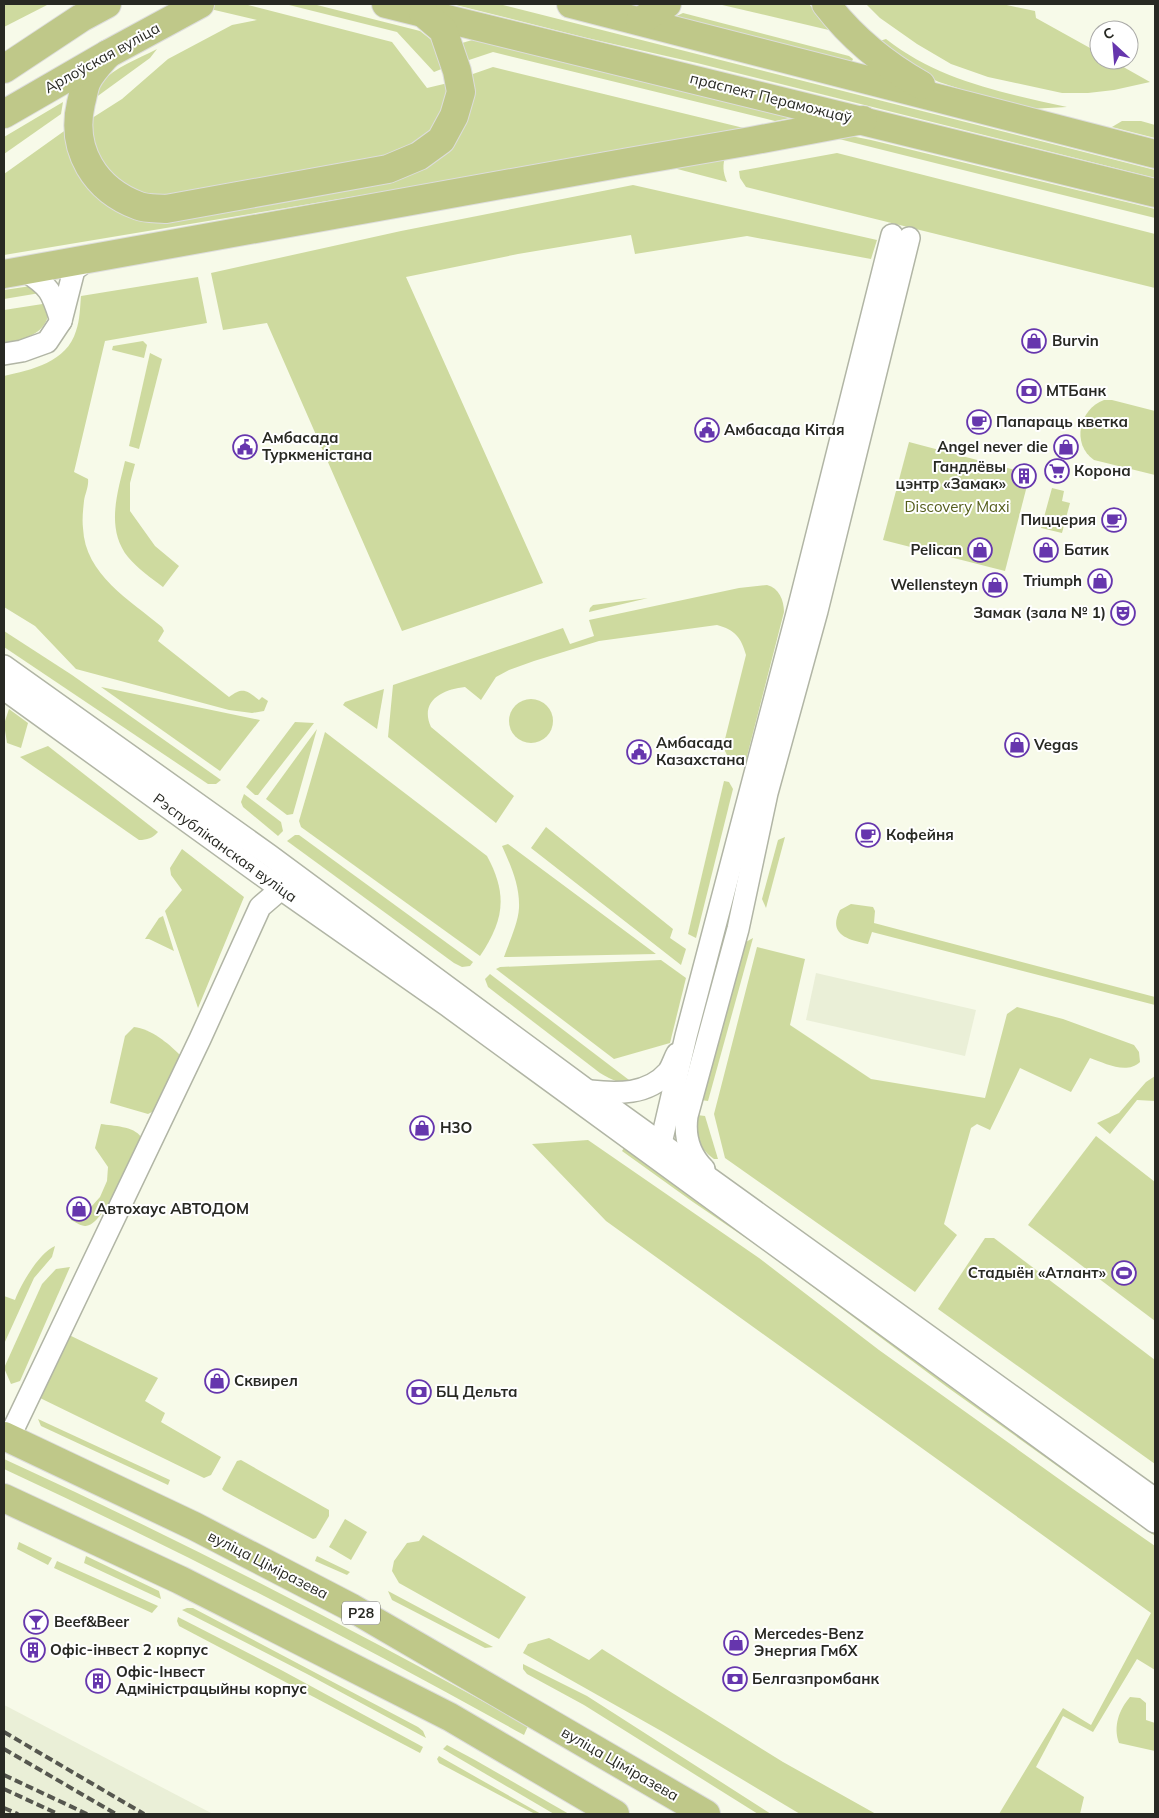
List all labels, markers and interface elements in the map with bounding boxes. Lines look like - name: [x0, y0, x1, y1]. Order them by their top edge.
- street label: Арлоўская вуліца: [41, 18, 163, 97]
- north arrow: [1089, 20, 1139, 70]
- text: С: [1100, 23, 1117, 44]
- street label: праспект Пераможцаў: [688, 68, 854, 127]
- shop icon: Burvin: [1021, 328, 1047, 354]
- place label: Burvin: [1052, 331, 1099, 350]
- bank icon: МТБанк: [1016, 378, 1042, 404]
- place label: МТБанк: [1046, 381, 1106, 400]
- cafe icon: Папараць кветка: [966, 409, 992, 435]
- place label: Папараць кветка: [996, 412, 1128, 431]
- public building icon: Амбасада Кітая: [694, 417, 720, 443]
- place label: Амбасада Кітая: [724, 420, 845, 439]
- place label: Амбасада Туркменістана: [262, 428, 372, 464]
- public building icon: Амбасада Туркменістана: [232, 434, 258, 460]
- shop icon: Angel never die: [1053, 434, 1079, 460]
- place label: Angel never die: [937, 437, 1048, 456]
- place label: Гандлёвы цэнтр «Замак»: [896, 457, 1007, 493]
- supermarket icon: Корона: [1044, 458, 1070, 484]
- place label: Корона: [1074, 461, 1131, 480]
- building icon: Гандлёвы цэнтр «Замак»: [1011, 463, 1037, 489]
- park label: Discovery Maxi: [904, 497, 1010, 516]
- cafe icon: Пиццерия: [1101, 507, 1127, 533]
- place label: Пиццерия: [1020, 510, 1096, 529]
- shop icon: Pelican: [967, 537, 993, 563]
- shop icon: Батик: [1033, 537, 1059, 563]
- place label: Pelican: [910, 540, 962, 559]
- place label: Батик: [1064, 540, 1109, 559]
- shop icon: Triumph: [1087, 568, 1113, 594]
- place label: Triumph: [1023, 571, 1082, 590]
- shop icon: Wellensteyn: [982, 572, 1008, 598]
- place label: Wellensteyn: [890, 575, 978, 594]
- theatre icon: Замак (зала № 1): [1110, 600, 1136, 626]
- place label: Замак (зала № 1): [973, 603, 1106, 622]
- shop icon: Vegas: [1004, 732, 1030, 758]
- place label: Амбасада Казахстана: [656, 733, 745, 769]
- place label: Vegas: [1033, 735, 1078, 754]
- public building icon: Амбасада Казахстана: [626, 739, 652, 765]
- street label: Рэспубліканская вуліца: [150, 789, 301, 906]
- cafe icon: Кофейня: [855, 822, 881, 848]
- place label: Кофейня: [886, 825, 954, 844]
- shop icon: H3O: [409, 1115, 435, 1141]
- place label: H3O: [440, 1118, 472, 1137]
- shop icon: Автохаус АВТОДОМ: [66, 1196, 92, 1222]
- place label: Автохаус АВТОДОМ: [96, 1199, 249, 1218]
- sports icon: Стадыён «Атлант»: [1111, 1260, 1137, 1286]
- place label: Стадыён «Атлант»: [968, 1263, 1107, 1282]
- shop icon: Сквирел: [204, 1368, 230, 1394]
- place label: Сквирел: [234, 1371, 298, 1390]
- bank icon: БЦ Дельта: [406, 1379, 432, 1405]
- place label: БЦ Дельта: [436, 1382, 518, 1401]
- street label: вуліца Ціміразева: [205, 1526, 331, 1603]
- road number: Р28: [342, 1602, 380, 1625]
- bar icon: Beef&Beer: [23, 1609, 49, 1635]
- place label: Beef&Beer: [54, 1612, 129, 1631]
- place label: Mercedes-Benz Энергия ГмбХ: [754, 1624, 864, 1660]
- shop icon: Mercedes-Benz Энергия ГмбХ: [723, 1630, 749, 1656]
- building icon: Офіс-інвест 2 корпус: [20, 1637, 46, 1663]
- place label: Офіс-інвест 2 корпус: [50, 1640, 209, 1659]
- place label: Офіс-Інвест Адміністрацыйны корпус: [116, 1662, 307, 1698]
- bank icon: Белгазпромбанк: [722, 1666, 748, 1692]
- building icon: Офіс-Інвест Адміністрацыйны корпус: [85, 1668, 111, 1694]
- place label: Белгазпромбанк: [752, 1669, 880, 1688]
- street label: вуліца Ціміразева: [558, 1722, 682, 1805]

